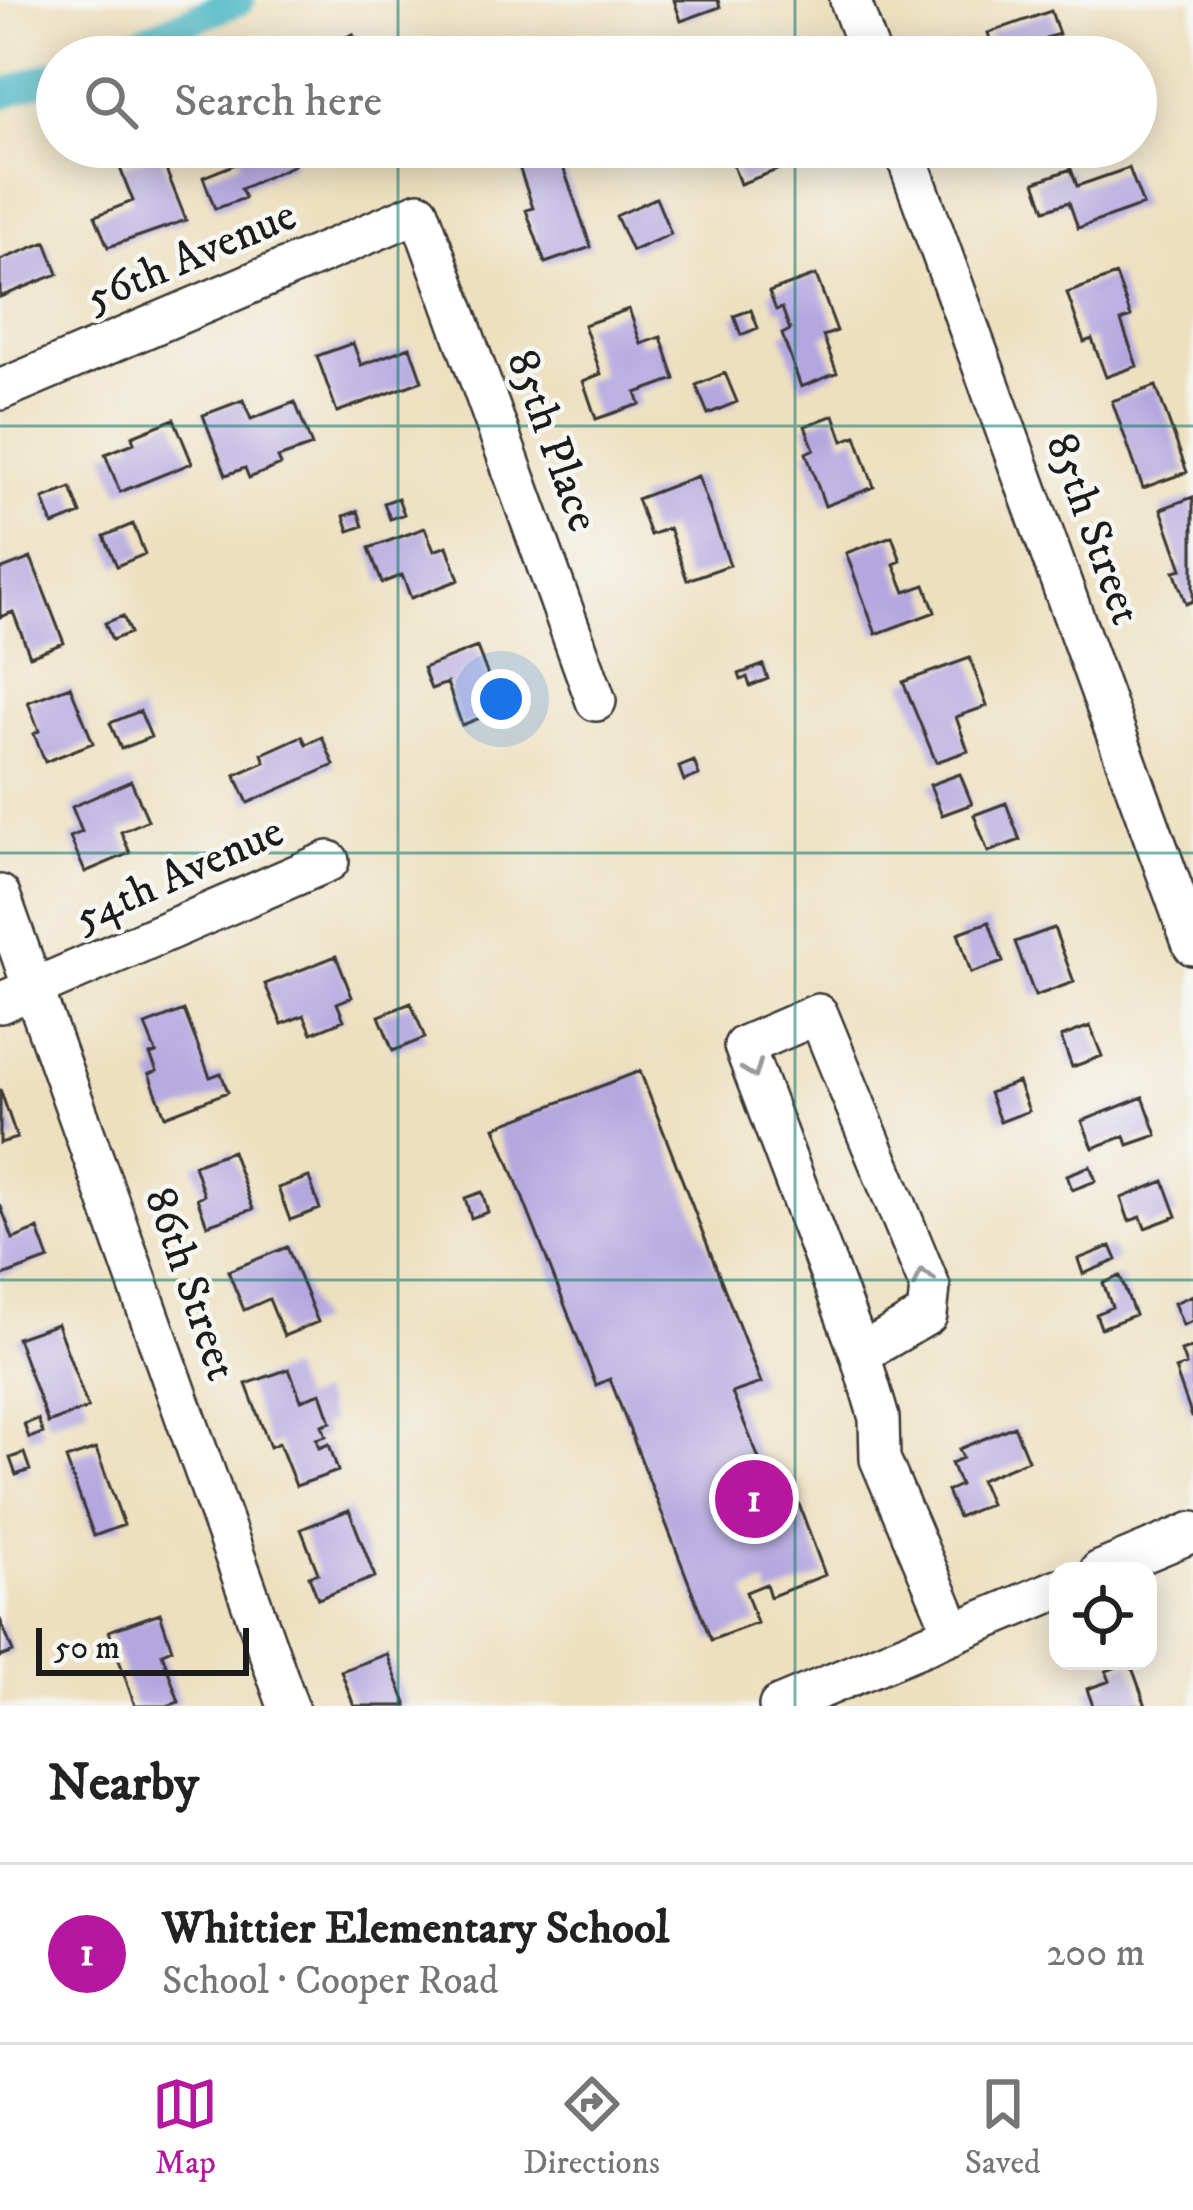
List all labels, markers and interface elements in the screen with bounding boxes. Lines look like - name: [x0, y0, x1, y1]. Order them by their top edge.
- search box: [36, 36, 1157, 168]
- icon: search: [78, 69, 144, 135]
- text: Search here: [174, 74, 382, 130]
- street label: 56th Avenue: [77, 188, 305, 326]
- street label: 85th Place: [493, 343, 611, 539]
- street label: 85th Street: [1033, 426, 1153, 632]
- your location: [471, 669, 531, 729]
- street label: 54th Avenue: [66, 804, 292, 946]
- one-way arrow: [739, 1058, 763, 1079]
- street label: 86th Street: [131, 1180, 249, 1388]
- one-way arrow: [912, 1267, 937, 1288]
- pin: 1: [715, 1454, 793, 1544]
- map controls: [1049, 1562, 1157, 1670]
- button: locate: [1049, 1562, 1157, 1670]
- scale bar: [36, 1622, 249, 1675]
- text: 50 m: [54, 1628, 120, 1669]
- text: Nearby: [48, 1752, 199, 1816]
- text: Whittier Elementary School: [162, 1901, 669, 1957]
- text: 1: [80, 1929, 94, 1978]
- text: 200 m: [1046, 1929, 1145, 1978]
- text: School · Cooper Road: [162, 1957, 498, 2006]
- tab: Map: [152, 2071, 218, 2184]
- tab: Directions: [523, 2071, 660, 2184]
- tab: Saved: [965, 2071, 1041, 2184]

